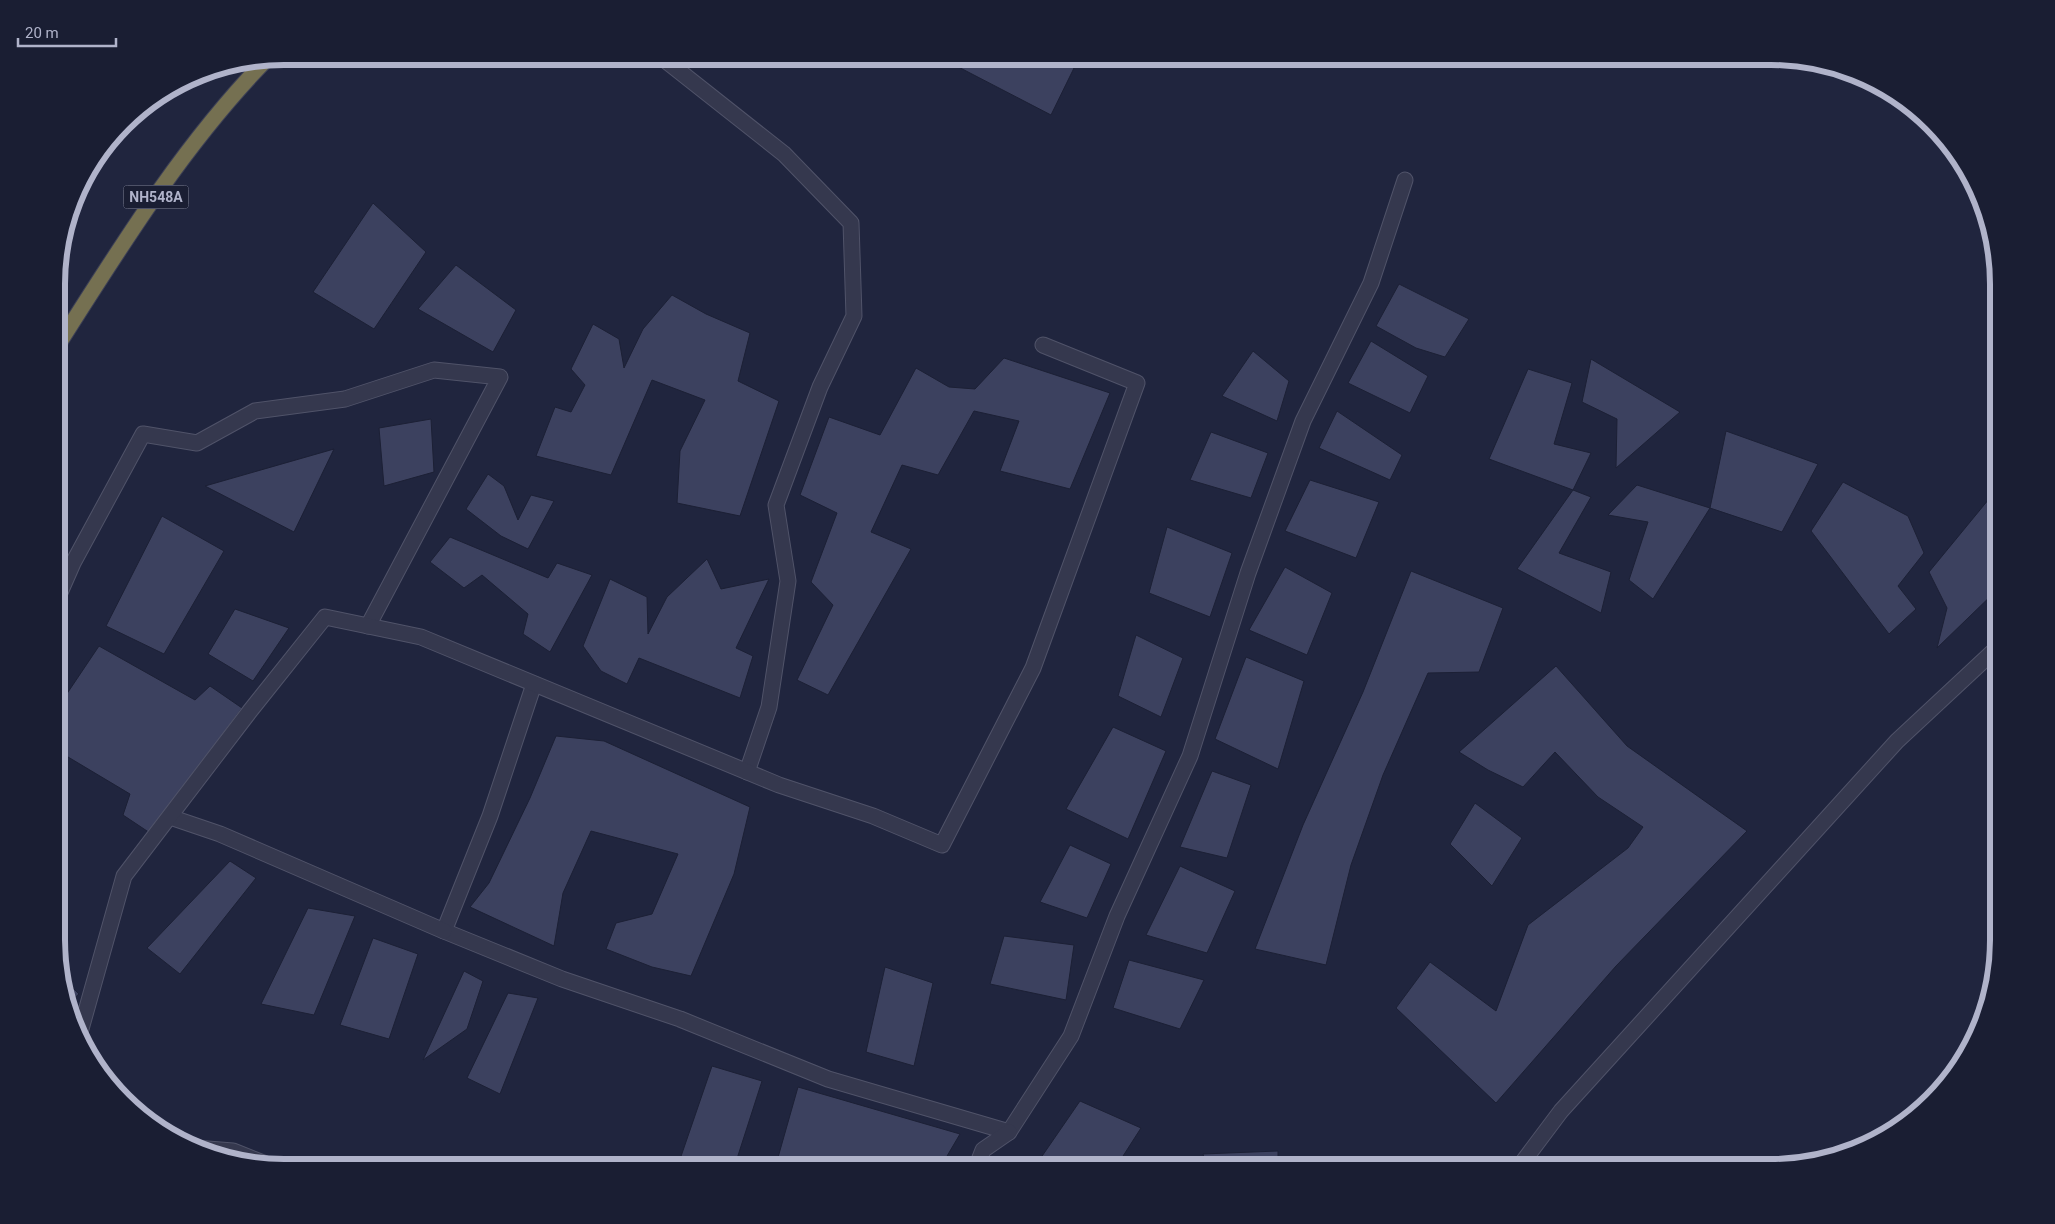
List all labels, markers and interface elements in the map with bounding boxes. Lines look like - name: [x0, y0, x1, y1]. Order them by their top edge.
- scale bar: [18, 15, 115, 47]
- text: 20 m: [25, 24, 59, 42]
- road number: NH548A: [124, 186, 188, 208]

